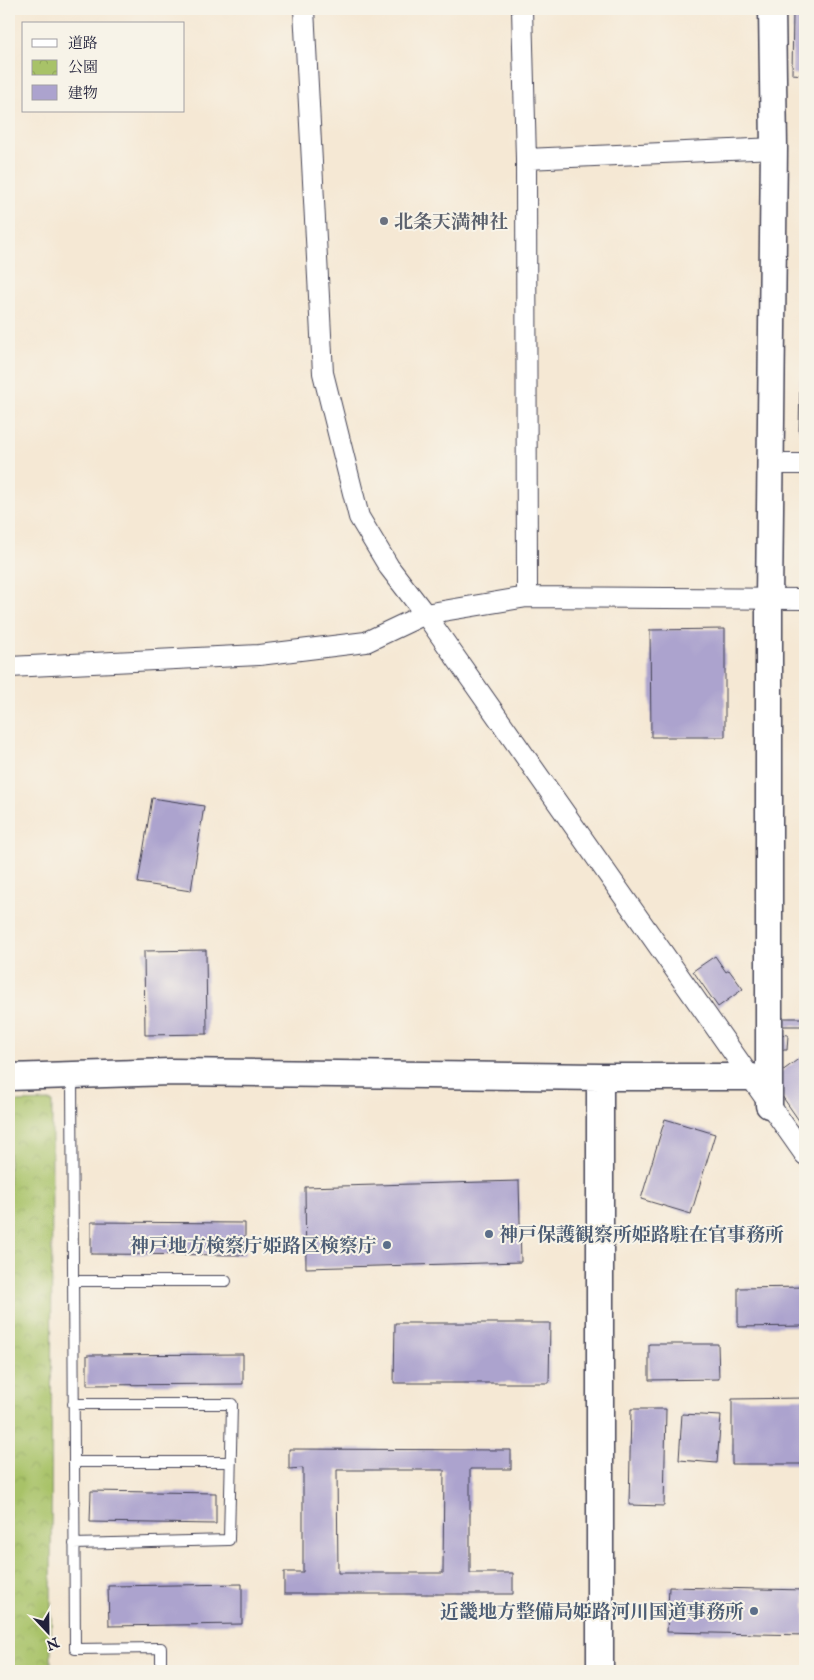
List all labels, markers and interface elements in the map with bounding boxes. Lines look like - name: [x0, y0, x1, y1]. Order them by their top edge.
- legend: [22, 22, 185, 112]
- text: 道路: [68, 34, 98, 53]
- text: 公園: [68, 58, 98, 77]
- text: 建物: [68, 84, 98, 103]
- place label: 北条天満神社: [394, 211, 508, 235]
- marker: 北条天満神社: [378, 215, 390, 227]
- place label: 神戸保護観察所姫路駐在官事務所: [499, 1224, 784, 1248]
- marker: 神戸保護観察所姫路駐在官事務所: [483, 1228, 495, 1240]
- place label: 神戸地方検察庁姫路区検察庁: [130, 1235, 377, 1259]
- marker: 神戸地方検察庁姫路区検察庁: [381, 1239, 393, 1251]
- place label: 近畿地方整備局姫路河川国道事務所: [440, 1601, 744, 1625]
- marker: 近畿地方整備局姫路河川国道事務所: [748, 1605, 760, 1617]
- north arrow: [22, 1608, 72, 1658]
- text: N: [44, 1632, 62, 1654]

